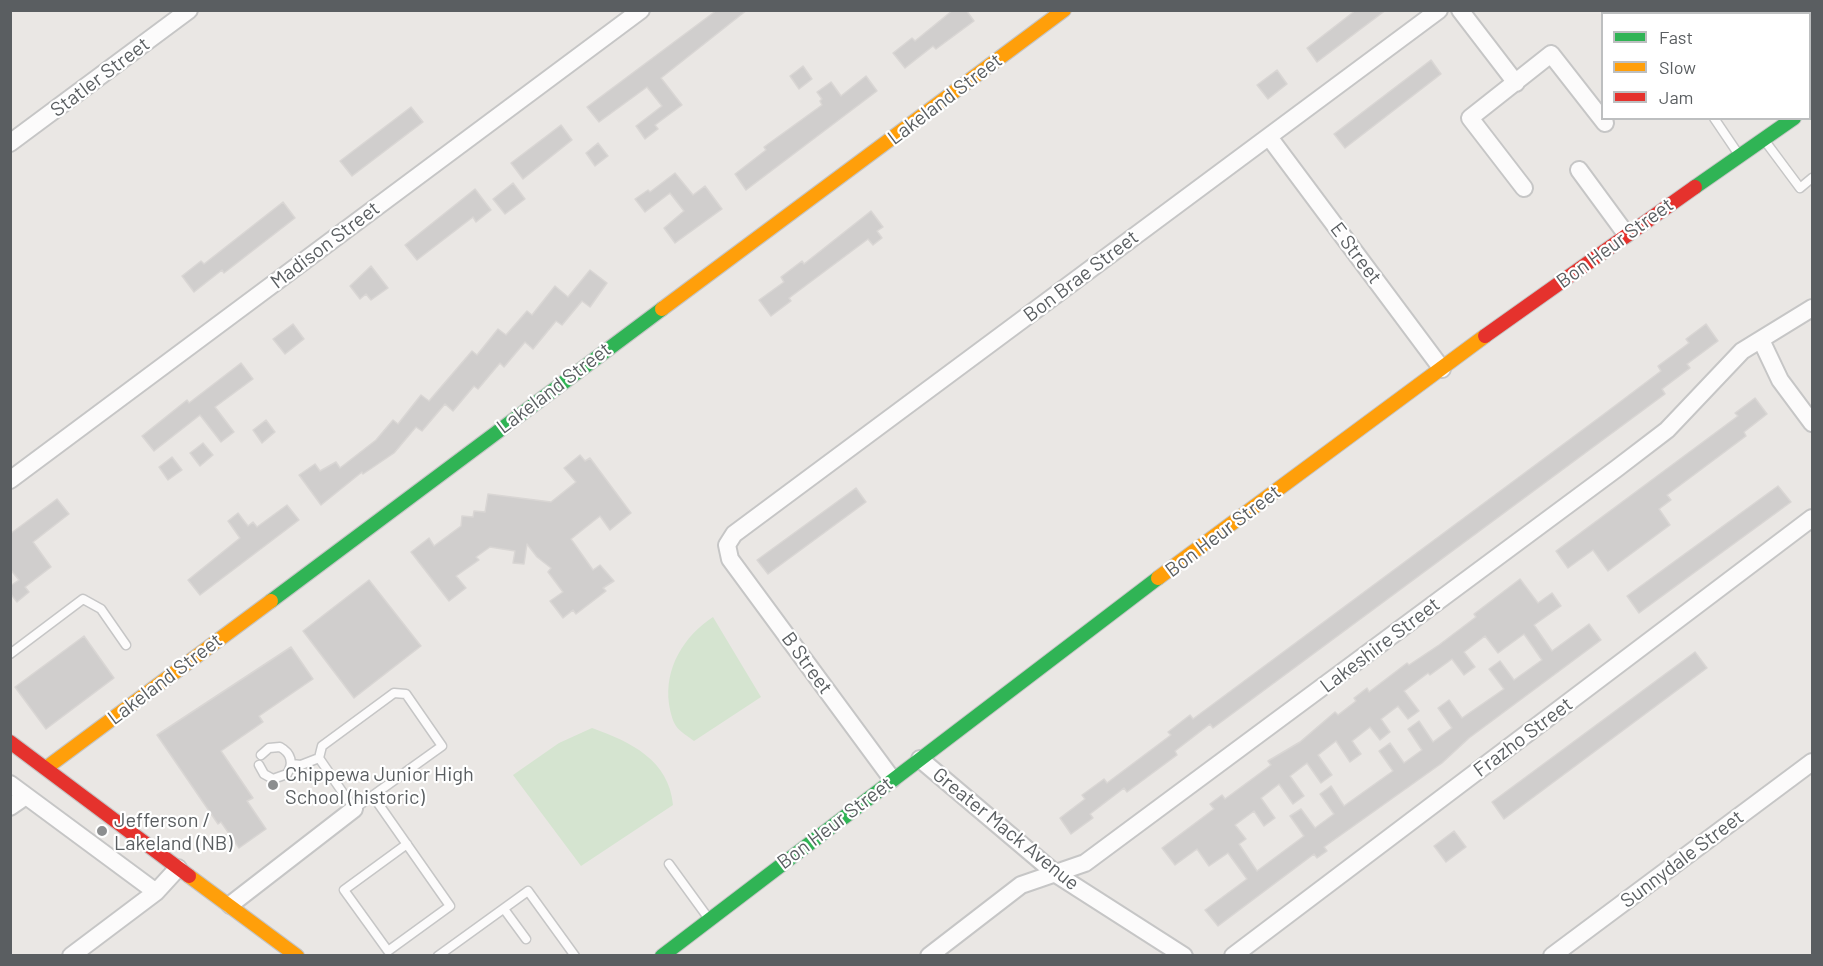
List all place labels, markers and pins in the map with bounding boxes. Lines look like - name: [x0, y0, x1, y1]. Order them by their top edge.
- place label: Chippewa Junior High School (historic): [285, 762, 474, 809]
- marker: Chippewa Junior High School (historic): [266, 778, 280, 792]
- place label: Jefferson / Lakeland (NB): [114, 808, 232, 855]
- marker: Jefferson / Lakeland (NB): [95, 824, 109, 838]

